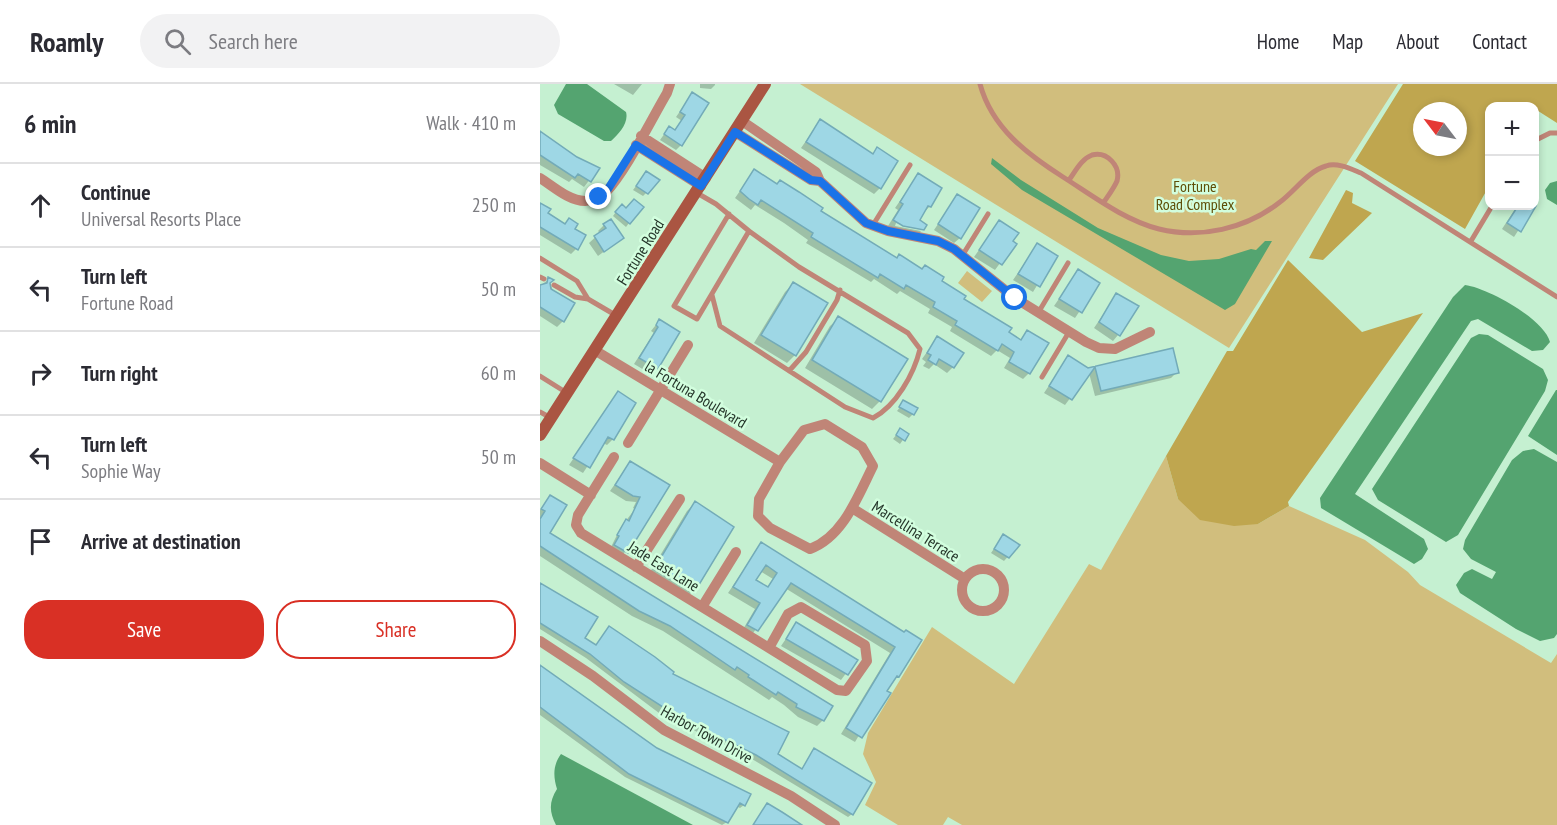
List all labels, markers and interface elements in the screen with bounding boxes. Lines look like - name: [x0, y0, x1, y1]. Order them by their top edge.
- search box: [140, 14, 560, 68]
- text: Roamly: [30, 23, 104, 60]
- icon: search: [161, 25, 194, 58]
- text: Search here: [209, 27, 298, 55]
- text: Home: [1257, 28, 1299, 55]
- text: Map: [1332, 28, 1363, 55]
- text: About: [1396, 28, 1439, 55]
- text: Contact: [1472, 28, 1527, 55]
- north arrow: [1413, 102, 1467, 156]
- map controls: [1485, 102, 1539, 210]
- button: +: [1485, 102, 1539, 156]
- text: 6 min: [24, 107, 77, 140]
- text: Walk · 410 m: [426, 110, 516, 136]
- button: −: [1485, 156, 1539, 210]
- park label: Fortune Road Complex: [1156, 176, 1235, 214]
- text: Continue: [81, 178, 151, 206]
- route end: [585, 183, 611, 209]
- icon: ahead: [24, 189, 57, 222]
- text: 250 m: [472, 192, 516, 218]
- text: Universal Resorts Place: [81, 206, 241, 232]
- street label: Fortune Road: [612, 215, 668, 289]
- text: Turn left: [81, 262, 147, 290]
- icon: left: [24, 273, 57, 306]
- text: 50 m: [481, 276, 516, 302]
- route start: [1001, 284, 1027, 310]
- text: Fortune Road: [81, 290, 173, 316]
- street label: la Fortuna Boulevard: [641, 356, 751, 432]
- icon: right: [24, 357, 57, 390]
- text: Turn right: [81, 359, 158, 387]
- text: 60 m: [481, 360, 516, 386]
- text: Turn left: [81, 430, 147, 458]
- icon: left: [24, 441, 57, 474]
- text: 50 m: [481, 444, 516, 470]
- text: Sophie Way: [81, 458, 161, 484]
- street label: Marcellina Terrace: [868, 496, 964, 566]
- icon: arrive: [24, 525, 57, 558]
- text: Arrive at destination: [81, 527, 241, 555]
- street label: Jade East Lane: [624, 536, 703, 596]
- button: Save: [24, 600, 264, 659]
- button: Share: [276, 600, 516, 659]
- street label: Harbor Town Drive: [658, 701, 756, 767]

